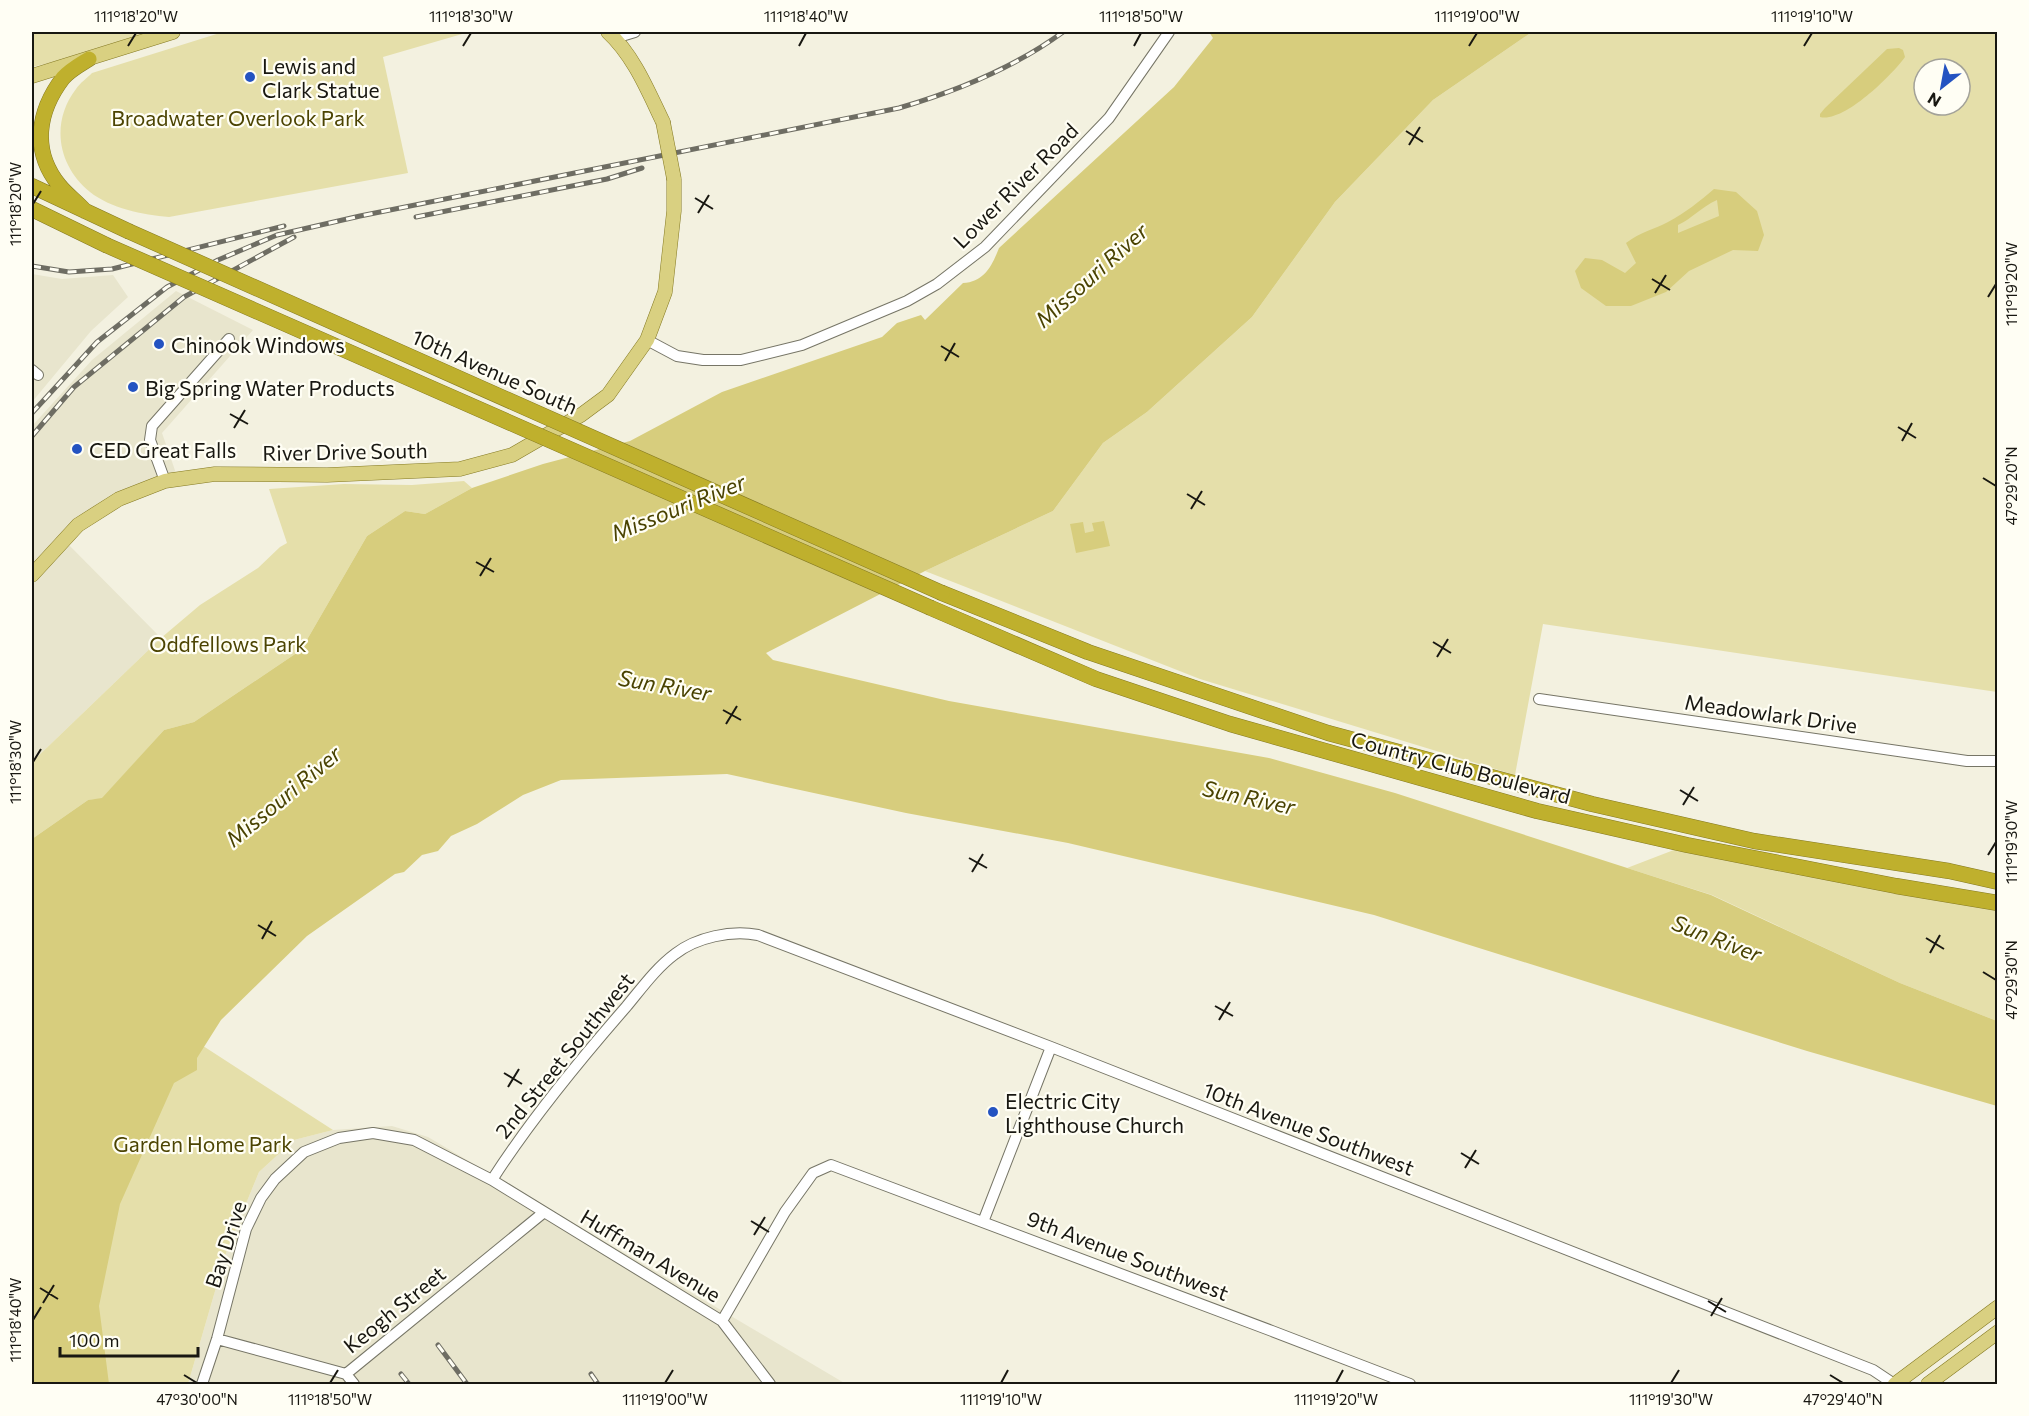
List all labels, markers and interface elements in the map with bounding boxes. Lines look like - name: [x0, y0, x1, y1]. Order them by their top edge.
- text: 111°18'20"W: [94, 7, 178, 25]
- text: 111°18'30"W: [429, 7, 513, 25]
- text: 111°18'40"W: [764, 7, 848, 25]
- text: 111°18'50"W: [1099, 7, 1183, 25]
- text: 111°19'00"W: [1434, 7, 1520, 25]
- text: 111°19'10"W: [1771, 7, 1853, 25]
- place label: Lewis and Clark Statue: [262, 53, 380, 102]
- north arrow: [1912, 57, 1972, 117]
- marker: Lewis and Clark Statue: [243, 70, 257, 84]
- text: N: [1924, 89, 1944, 112]
- park label: Broadwater Overlook Park: [111, 105, 365, 130]
- street label: Lower River Road: [947, 117, 1083, 253]
- text: 111°18'20"W: [6, 162, 24, 246]
- water label: Missouri River: [1029, 216, 1154, 333]
- text: 111°19'20"W: [2002, 242, 2020, 326]
- street label: 10th Avenue South: [408, 323, 582, 419]
- place label: Chinook Windows: [171, 332, 345, 357]
- marker: Chinook Windows: [152, 337, 166, 351]
- place label: Big Spring Water Products: [145, 375, 395, 400]
- marker: Big Spring Water Products: [126, 380, 140, 394]
- place label: CED Great Falls: [89, 437, 236, 462]
- street label: River Drive South: [262, 437, 428, 465]
- marker: CED Great Falls: [70, 442, 84, 456]
- text: 47°29'20"N: [2002, 446, 2020, 526]
- water label: Missouri River: [607, 467, 750, 546]
- park label: Oddfellows Park: [149, 631, 307, 656]
- water label: Sun River: [616, 664, 715, 707]
- street label: Meadowlark Drive: [1683, 689, 1859, 737]
- text: 111°18'30"W: [6, 720, 24, 804]
- street label: Country Club Boulevard: [1349, 726, 1573, 808]
- water label: Missouri River: [220, 739, 347, 852]
- water label: Sun River: [1200, 774, 1299, 820]
- text: 111°19'30"W: [2002, 800, 2020, 884]
- water label: Sun River: [1668, 909, 1767, 968]
- text: 47°29'30"N: [2002, 940, 2020, 1020]
- street label: 2nd Street Southwest: [490, 967, 638, 1143]
- street label: 10th Avenue Southwest: [1200, 1076, 1418, 1180]
- place label: Electric City Lighthouse Church: [1005, 1088, 1184, 1137]
- marker: Electric City Lighthouse Church: [986, 1105, 1000, 1119]
- park label: Garden Home Park: [113, 1131, 293, 1156]
- street label: Bay Drive: [199, 1197, 251, 1291]
- street label: Huffman Avenue: [576, 1203, 726, 1307]
- street label: 9th Avenue Southwest: [1024, 1205, 1232, 1305]
- street label: Keogh Street: [338, 1260, 450, 1358]
- text: 111°18'40"W: [6, 1278, 24, 1362]
- scale bar: [60, 1320, 198, 1358]
- text: 100 m: [69, 1329, 119, 1351]
- text: 47°30'00"N: [156, 1390, 238, 1408]
- text: 111°18'50"W: [288, 1390, 372, 1408]
- text: 111°19'00"W: [622, 1390, 708, 1408]
- text: 111°19'10"W: [960, 1390, 1042, 1408]
- text: 111°19'20"W: [1294, 1390, 1378, 1408]
- text: 111°19'30"W: [1629, 1390, 1713, 1408]
- text: 47°29'40"N: [1803, 1390, 1883, 1408]

